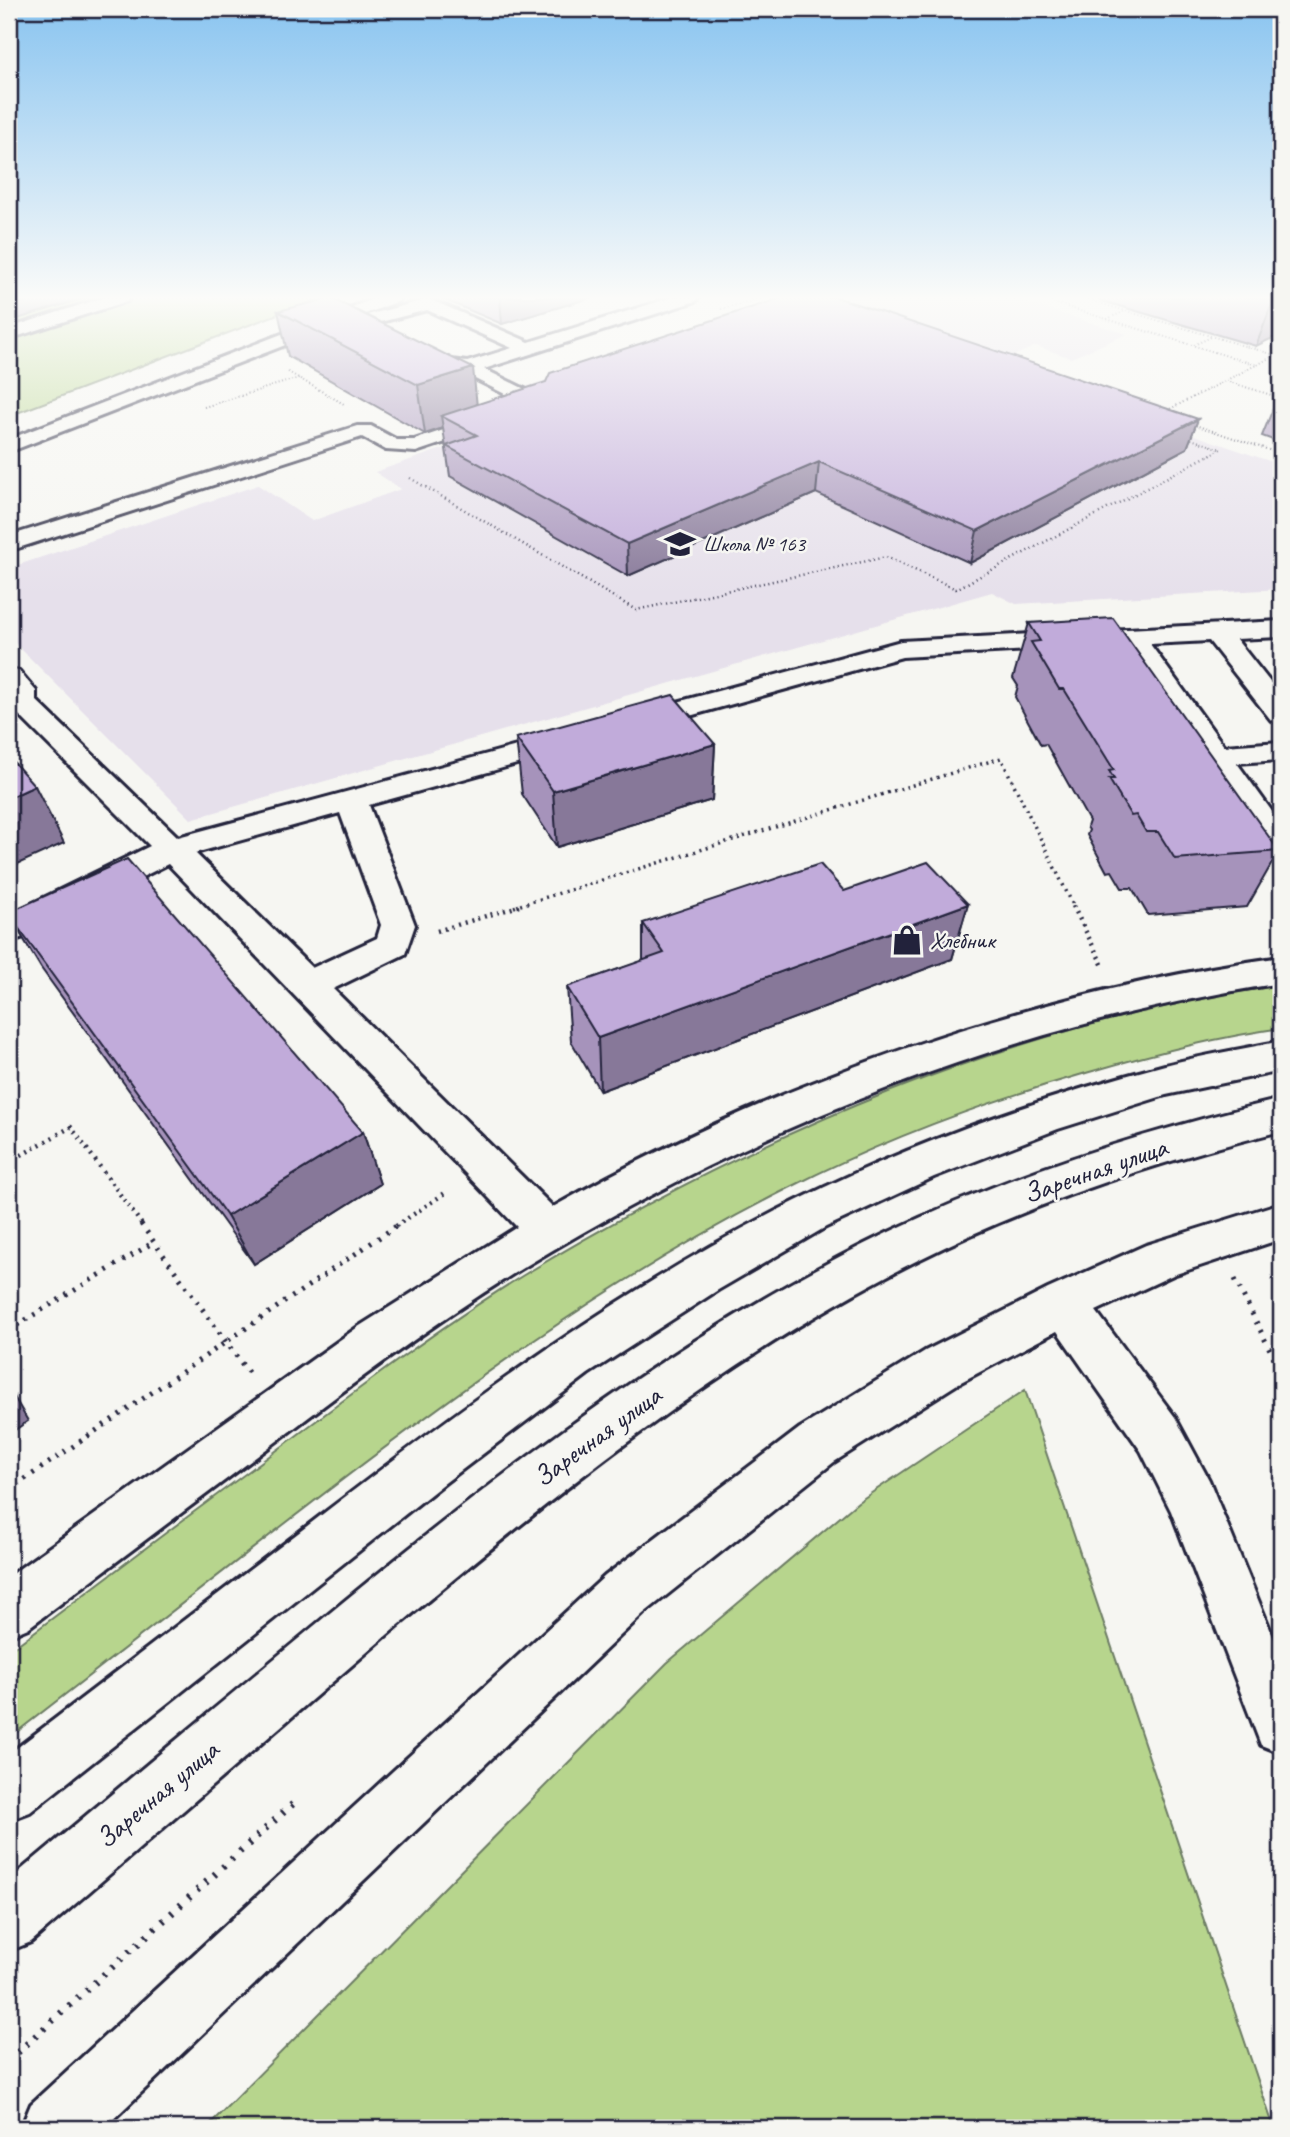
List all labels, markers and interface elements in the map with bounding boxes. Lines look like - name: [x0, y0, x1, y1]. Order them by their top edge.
- school or university icon: Школа № 163: [663, 527, 697, 561]
- place label: Школа № 163: [703, 531, 807, 557]
- shop icon: Хлебник: [890, 923, 924, 957]
- place label: Хлебник: [930, 925, 997, 955]
- street label: Заречная улица: [1018, 1128, 1173, 1211]
- street label: Заречная улица: [526, 1377, 669, 1494]
- street label: Заречная улица: [88, 1731, 227, 1856]

